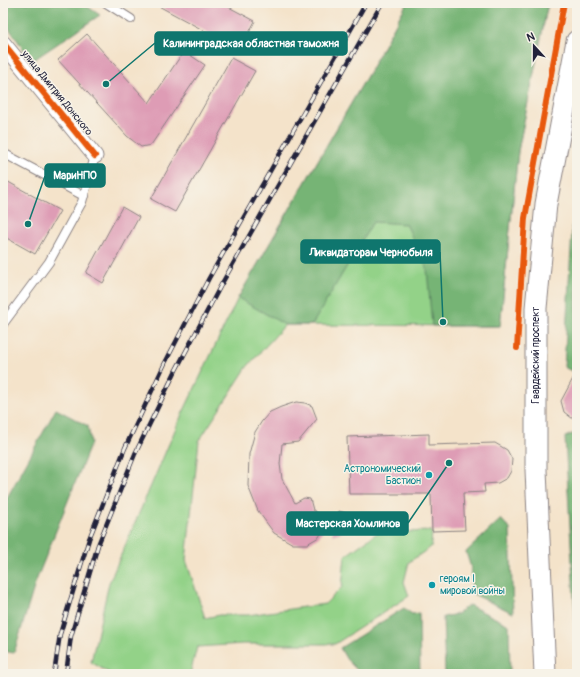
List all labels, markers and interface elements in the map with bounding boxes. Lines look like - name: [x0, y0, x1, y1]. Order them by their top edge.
- north arrow: [514, 26, 554, 66]
- text: N: [525, 30, 537, 45]
- callout: Калининградская областная таможня: [155, 32, 347, 55]
- text: Калининградская областная таможня: [163, 37, 339, 50]
- street label: улица Дмитрия Донского: [18, 47, 95, 138]
- callout: МариНПО: [45, 164, 105, 187]
- text: МариНПО: [53, 169, 97, 182]
- callout: Ликвидаторам Чернобыля: [301, 240, 440, 263]
- text: Ликвидаторам Чернобыля: [308, 246, 433, 259]
- street label: Гвардейский проспект: [530, 307, 542, 404]
- place label: Астрономический Бастион: [344, 463, 421, 487]
- marker: Астрономический Бастион: [424, 470, 434, 480]
- callout: Мастерская Хомлинов: [287, 512, 408, 535]
- text: Мастерская Хомлинов: [295, 517, 401, 530]
- place label: героям I мировой войны: [440, 573, 505, 597]
- marker: героям I мировой войны: [427, 580, 437, 590]

